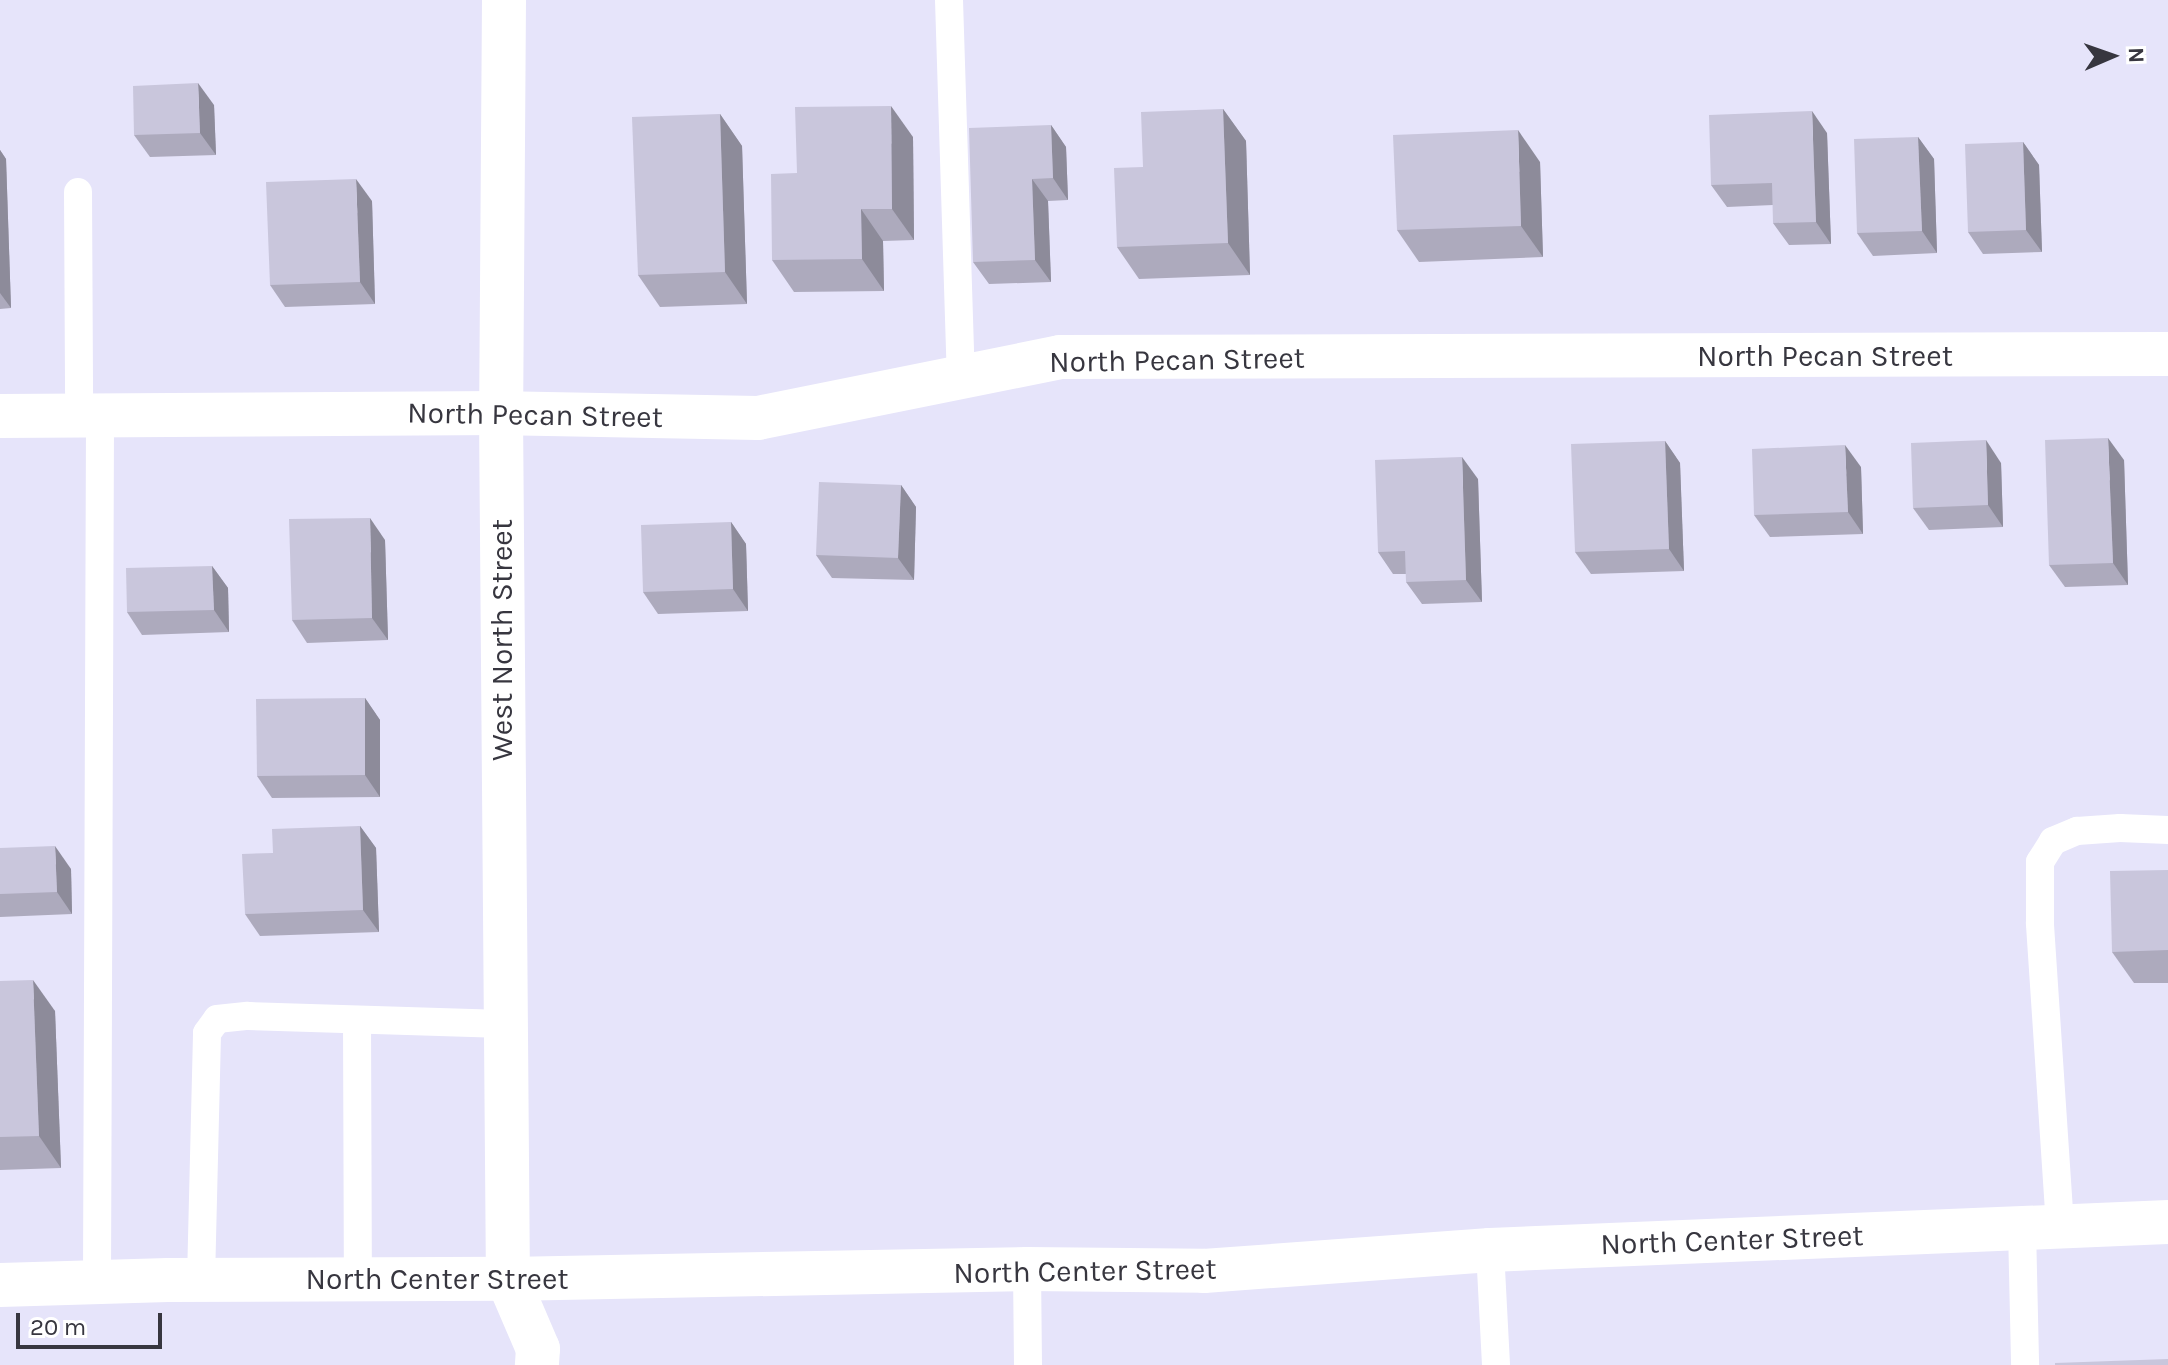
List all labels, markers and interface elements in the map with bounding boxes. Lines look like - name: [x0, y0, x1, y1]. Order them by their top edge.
- north arrow: [2072, 16, 2152, 96]
- text: N: [2123, 47, 2149, 64]
- street label: North Pecan Street: [1697, 338, 1953, 374]
- street label: North Pecan Street: [1049, 340, 1305, 380]
- street label: North Pecan Street: [407, 395, 663, 435]
- street label: West North Street: [484, 519, 520, 761]
- street label: North Center Street: [1600, 1217, 1864, 1263]
- street label: North Center Street: [953, 1251, 1217, 1291]
- street label: North Center Street: [305, 1261, 569, 1297]
- scale bar: [20, 1297, 166, 1347]
- text: 20 m: [30, 1313, 86, 1341]

